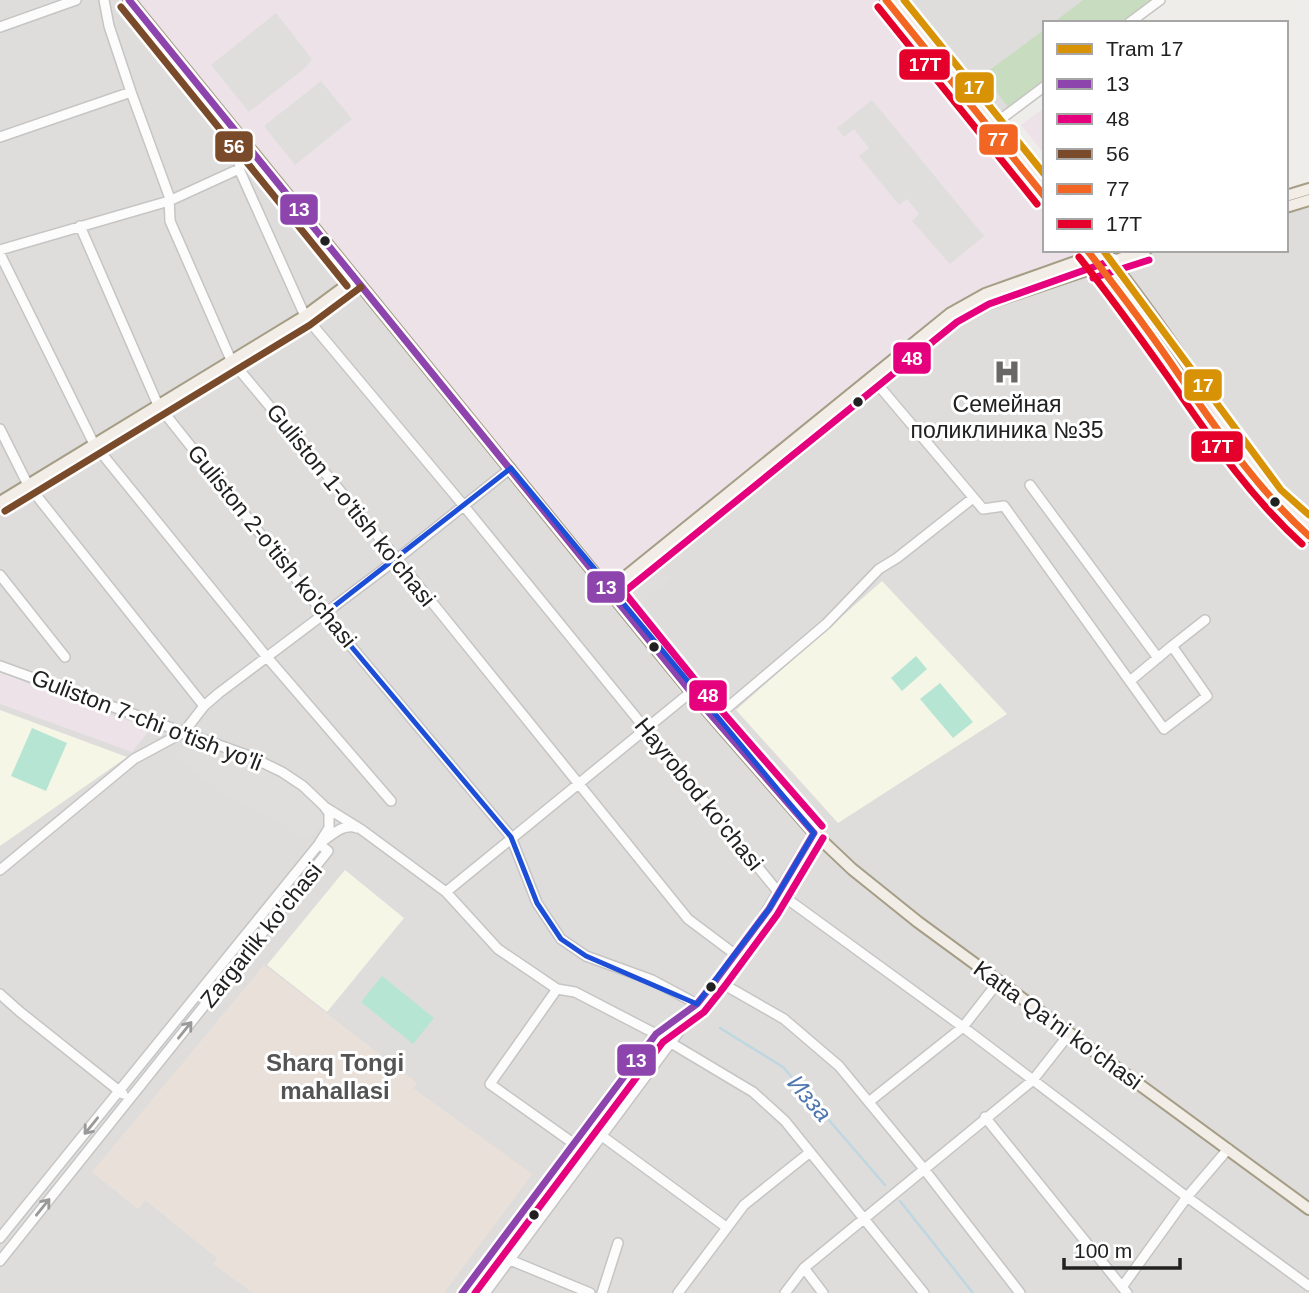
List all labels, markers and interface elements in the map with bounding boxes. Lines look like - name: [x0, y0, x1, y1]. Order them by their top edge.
- legend: [1043, 21, 1288, 252]
- text: Tram 17: [1106, 37, 1183, 60]
- line badge: 17T: [898, 48, 951, 81]
- text: 17T: [909, 54, 942, 75]
- line badge: 17: [954, 71, 995, 104]
- text: 13: [1106, 72, 1129, 95]
- text: 17: [963, 77, 985, 98]
- text: 48: [1106, 107, 1129, 130]
- line badge: 77: [978, 123, 1019, 156]
- text: 77: [987, 129, 1009, 150]
- line badge: 56: [214, 130, 254, 163]
- text: 56: [223, 136, 245, 157]
- text: 56: [1106, 142, 1129, 165]
- text: 77: [1106, 177, 1129, 200]
- line badge: 13: [279, 193, 319, 226]
- text: 13: [288, 199, 310, 220]
- text: 17T: [1106, 212, 1142, 235]
- unlabelled marker: [318, 234, 332, 248]
- line badge: 48: [892, 341, 932, 375]
- text: 48: [901, 348, 923, 369]
- hospital icon: Семейная поликлиника №35: [992, 357, 1022, 387]
- line badge: 17: [1183, 368, 1223, 402]
- text: 17: [1192, 375, 1214, 396]
- place label: Семейная поликлиника №35: [910, 391, 1104, 443]
- unlabelled marker: [851, 395, 865, 409]
- street label: Guliston 1-o'tish ko'chasi: [261, 399, 441, 611]
- line badge: 17T: [1190, 430, 1244, 463]
- text: 17T: [1201, 436, 1234, 457]
- street label: Guliston 2-o'tish ko'chasi: [182, 440, 362, 652]
- unlabelled marker: [1268, 495, 1282, 509]
- line badge: 13: [586, 570, 626, 604]
- text: 13: [595, 577, 617, 598]
- unlabelled marker: [647, 640, 661, 654]
- street label: Guliston 7-chi o'tish yo'li: [28, 664, 266, 776]
- line badge: 48: [688, 679, 728, 712]
- text: 48: [697, 685, 719, 706]
- street label: Hayrobod ko'chasi: [630, 713, 768, 875]
- street label: Zargarlik ko'chasi: [195, 858, 327, 1012]
- street label: Katta Qa'ni ko'chasi: [969, 955, 1147, 1095]
- unlabelled marker: [704, 980, 718, 994]
- one-way arrow: [177, 1021, 193, 1039]
- line badge: 13: [616, 1043, 657, 1077]
- district label: Sharq Tongi mahallasi: [266, 1049, 404, 1104]
- text: 13: [625, 1050, 647, 1071]
- water label: Изза: [783, 1069, 837, 1127]
- one-way arrow: [83, 1116, 99, 1134]
- one-way arrow: [35, 1199, 50, 1217]
- unlabelled marker: [527, 1208, 541, 1222]
- scale bar: [1064, 1226, 1180, 1270]
- text: 100 m: [1074, 1239, 1132, 1262]

